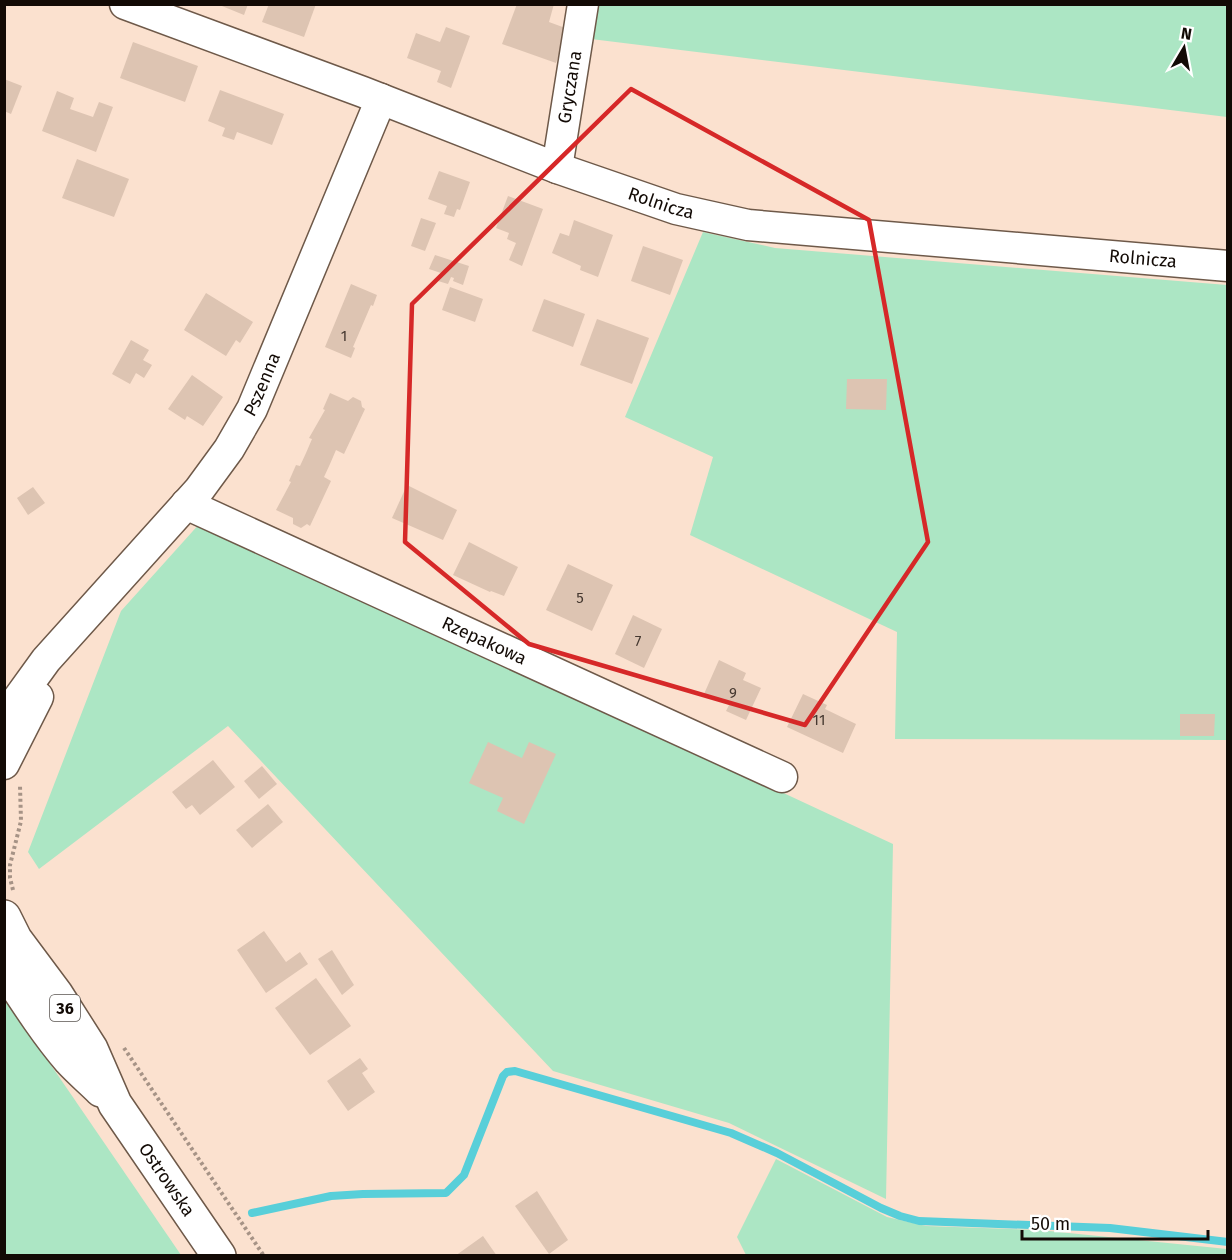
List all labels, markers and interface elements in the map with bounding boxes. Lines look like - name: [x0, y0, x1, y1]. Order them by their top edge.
- north arrow: [1154, 18, 1214, 78]
- text: N: [1180, 23, 1193, 44]
- street label: Gryczana: [553, 49, 586, 125]
- street label: Rolnicza: [625, 182, 696, 224]
- street label: Rolnicza: [1108, 245, 1178, 273]
- house number: 1: [341, 327, 347, 345]
- street label: Pszenna: [239, 349, 285, 420]
- house number: 5: [576, 589, 584, 607]
- street label: Rzepakowa: [438, 612, 530, 670]
- house number: 7: [635, 632, 642, 650]
- house number: 9: [729, 684, 737, 702]
- house number: 11: [813, 711, 825, 729]
- road number: 36: [50, 995, 80, 1021]
- street label: Ostrowska: [134, 1139, 200, 1221]
- scale bar: [1022, 1203, 1208, 1241]
- text: 50 m: [1031, 1213, 1070, 1235]

